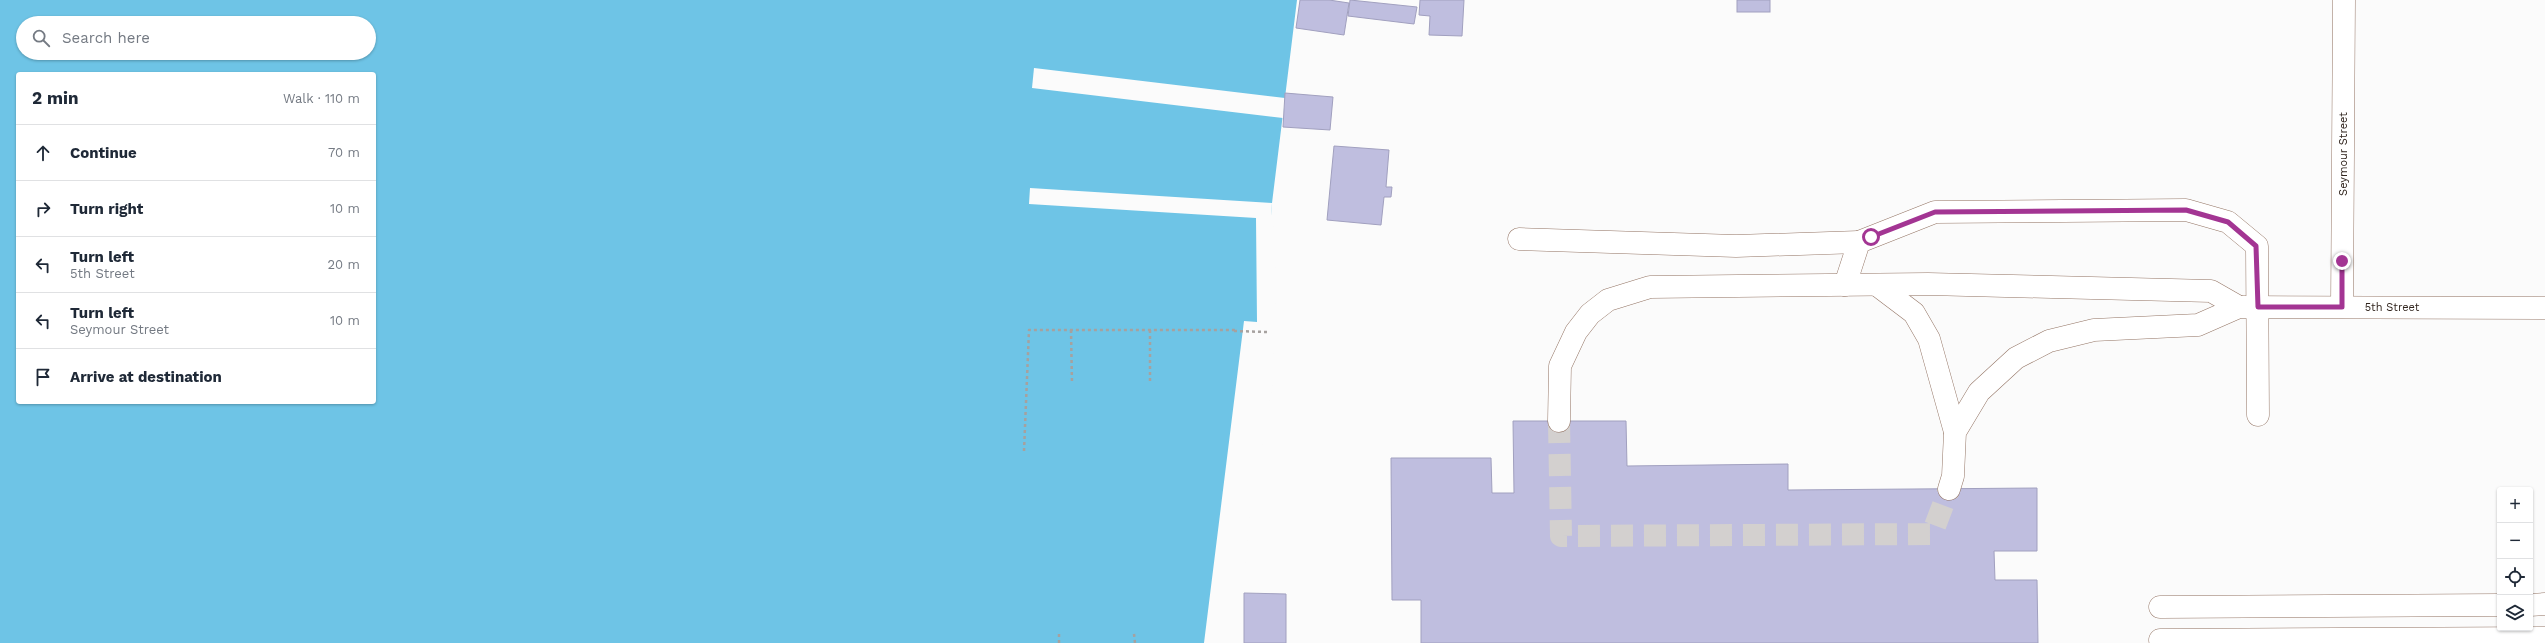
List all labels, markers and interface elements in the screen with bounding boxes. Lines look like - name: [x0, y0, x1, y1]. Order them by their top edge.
- search box: [16, 16, 376, 60]
- icon: search: [30, 27, 52, 49]
- text: Search here: [62, 29, 150, 47]
- text: 2 min: [32, 88, 78, 108]
- text: Walk · 110 m: [283, 91, 360, 106]
- street label: Seymour Street: [2337, 112, 2350, 196]
- icon: ahead: [32, 142, 54, 164]
- text: Continue: [70, 144, 137, 162]
- text: 70 m: [328, 145, 360, 160]
- icon: right: [32, 198, 54, 220]
- text: Turn right: [70, 200, 143, 218]
- text: 10 m: [330, 201, 360, 216]
- route start: [1862, 228, 1880, 246]
- text: Turn left: [70, 248, 134, 266]
- route end: [2333, 252, 2351, 270]
- icon: left: [32, 254, 54, 276]
- text: 20 m: [328, 257, 360, 272]
- text: 5th Street: [70, 266, 135, 281]
- street label: 5th Street: [2365, 301, 2420, 314]
- text: Turn left: [70, 304, 134, 322]
- icon: left: [32, 310, 54, 332]
- text: 10 m: [330, 313, 360, 328]
- text: Seymour Street: [70, 322, 169, 337]
- icon: arrive: [32, 366, 54, 388]
- text: Arrive at destination: [70, 368, 222, 386]
- map controls: [2497, 487, 2533, 631]
- button: +: [2497, 487, 2533, 523]
- button: −: [2497, 523, 2533, 559]
- button: locate: [2497, 559, 2533, 595]
- button: layers: [2497, 595, 2533, 631]

